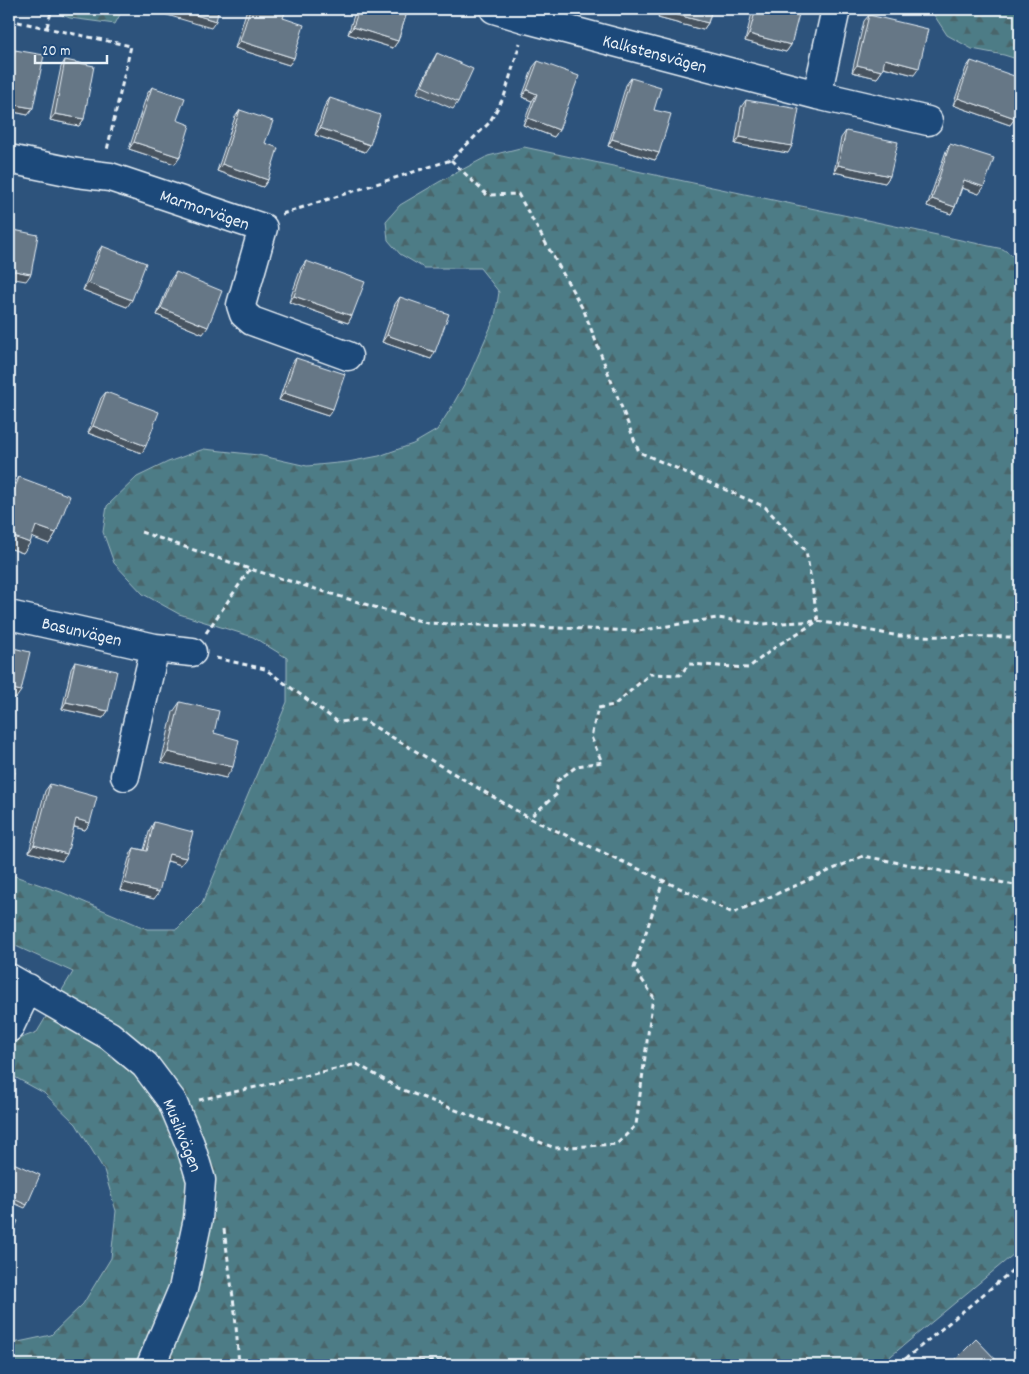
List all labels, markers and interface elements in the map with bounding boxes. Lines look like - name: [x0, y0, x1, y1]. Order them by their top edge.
- street label: Kalkstensvägen: [599, 29, 709, 81]
- scale bar: [35, 32, 108, 64]
- text: 20 m: [42, 41, 70, 63]
- street label: Marmorvägen: [156, 184, 252, 238]
- street label: Basunvägen: [39, 612, 124, 655]
- street label: Musikvägen: [155, 1095, 207, 1176]

